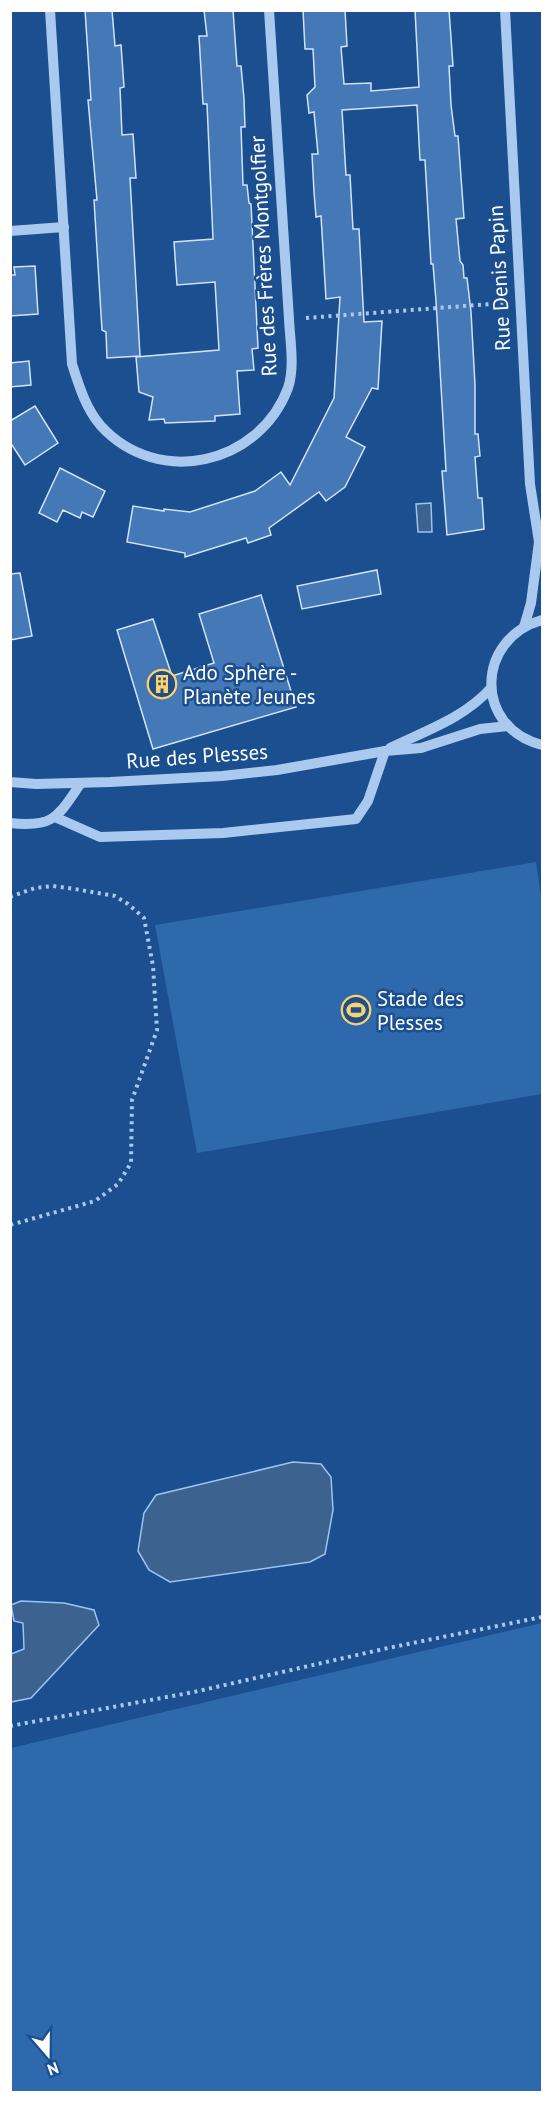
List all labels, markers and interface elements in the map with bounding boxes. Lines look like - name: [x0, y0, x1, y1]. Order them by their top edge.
- street label: Rue des Frères Montgolfier: [243, 135, 283, 377]
- street label: Rue Denis Papin: [482, 205, 516, 351]
- place label: Ado Sphère - Planète Jeunes: [183, 659, 316, 710]
- building icon: Ado Sphère - Planète Jeunes: [146, 668, 178, 700]
- street label: Rue des Plesses: [125, 738, 269, 774]
- place label: Stade des Plesses: [377, 985, 464, 1036]
- sports icon: Stade des Plesses: [340, 994, 372, 1026]
- north arrow: [18, 2025, 78, 2085]
- text: N: [45, 2058, 61, 2080]

